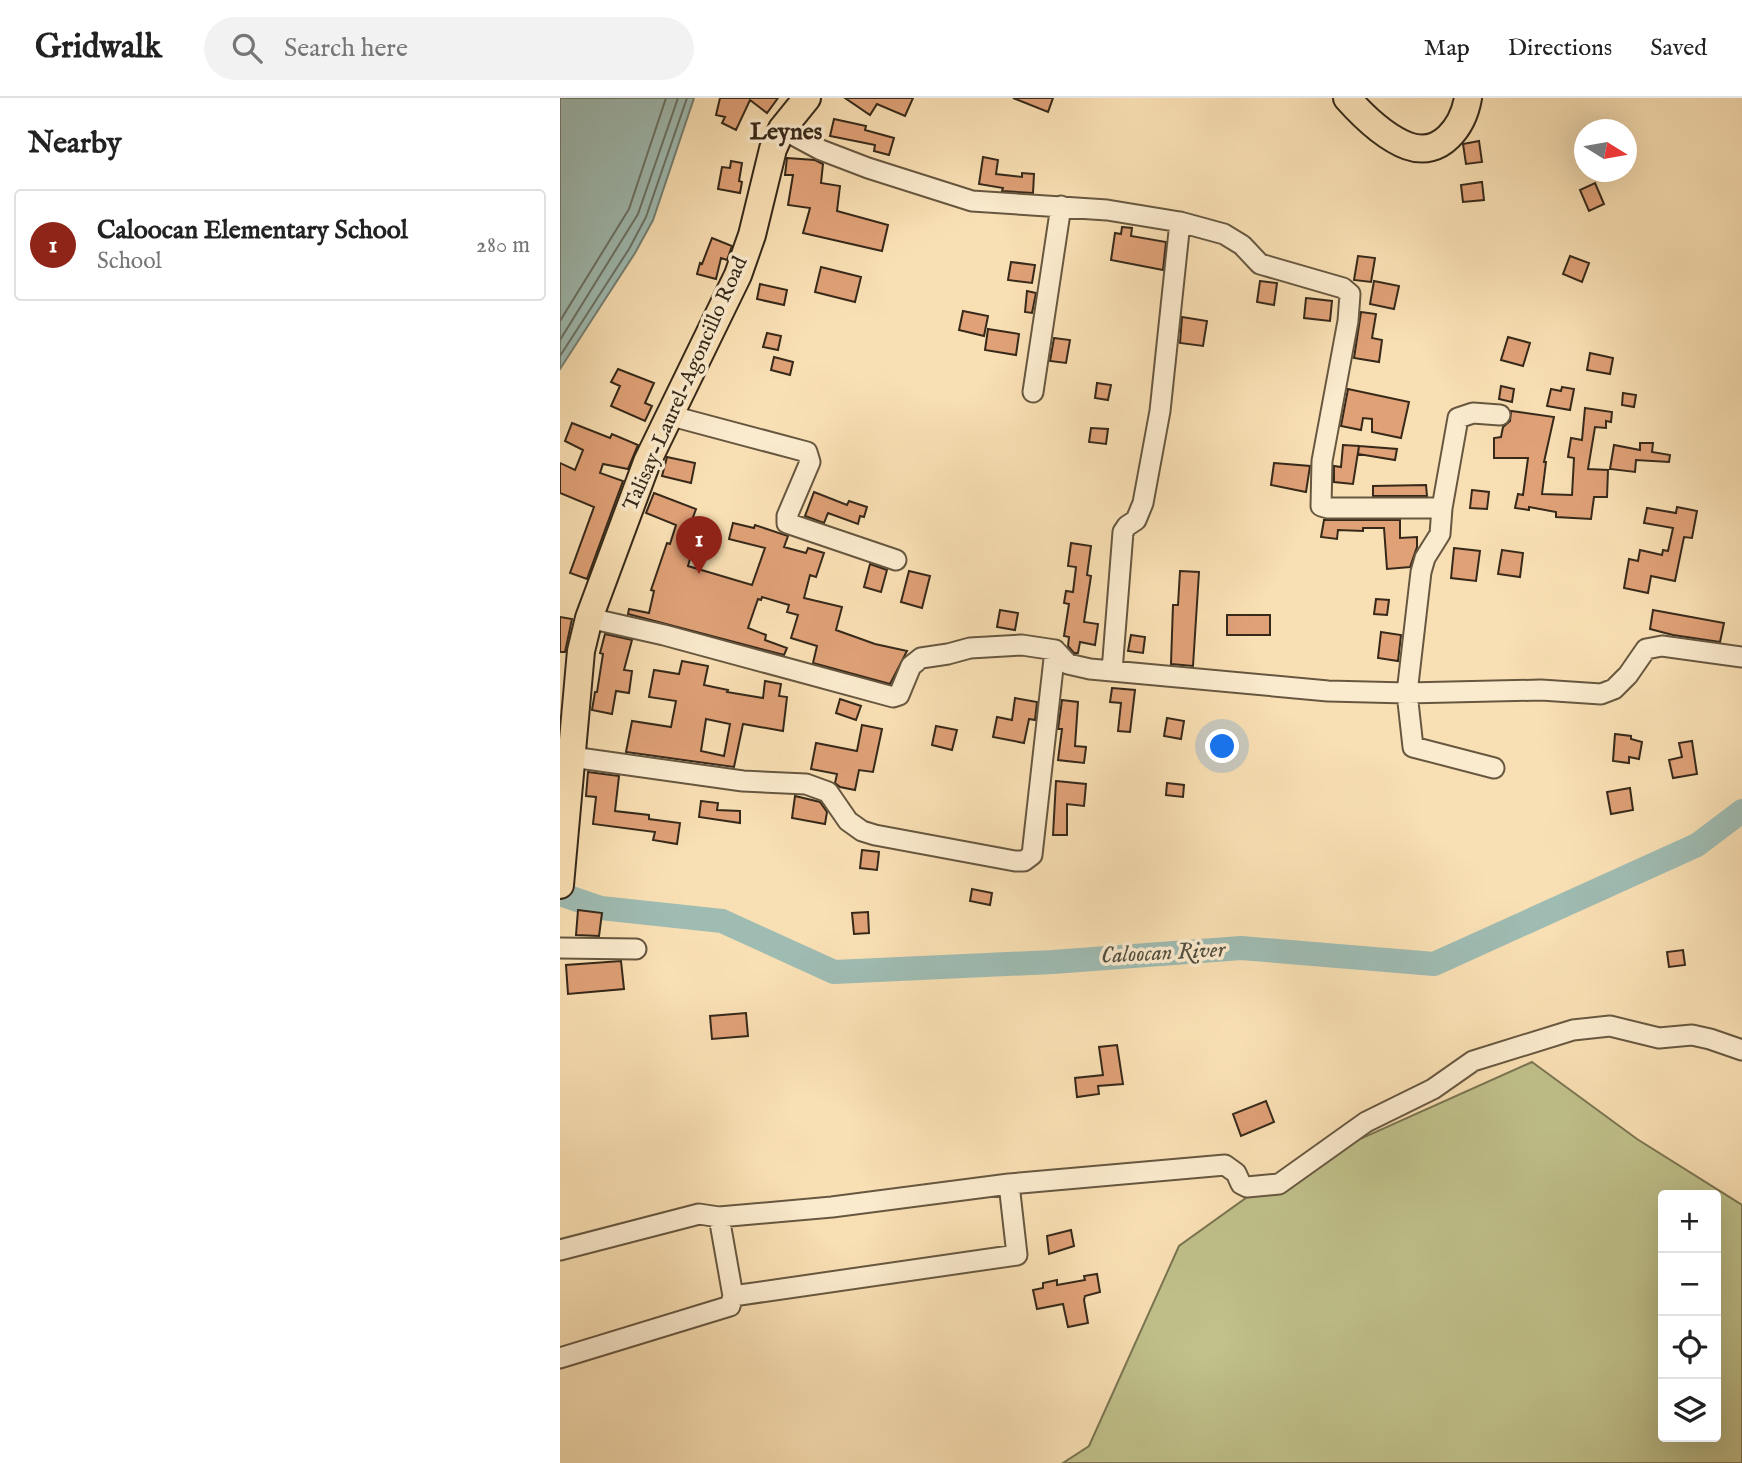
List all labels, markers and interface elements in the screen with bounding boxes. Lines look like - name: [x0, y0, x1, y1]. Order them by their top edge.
- search box: [204, 17, 694, 80]
- text: Gridwalk: [35, 27, 162, 69]
- icon: search: [228, 29, 266, 67]
- text: Search here: [284, 32, 408, 65]
- text: Map: [1424, 33, 1470, 64]
- text: Directions: [1508, 33, 1612, 64]
- text: Saved: [1650, 33, 1707, 64]
- district label: Leynes: [750, 117, 823, 148]
- north arrow: [1574, 119, 1637, 182]
- text: Nearby: [28, 125, 121, 163]
- text: Caloocan Elementary School: [97, 214, 408, 247]
- text: 1: [49, 231, 57, 260]
- text: 280 m: [476, 231, 530, 260]
- text: School: [97, 247, 162, 276]
- street label: Talisay-Laurel-Agoncillo Road: [618, 252, 755, 515]
- pin: 1: [676, 516, 722, 574]
- your location: [1205, 729, 1239, 763]
- water label: Caloocan River: [1100, 935, 1227, 971]
- map controls: [1658, 1190, 1721, 1442]
- button: +: [1658, 1190, 1721, 1253]
- button: −: [1658, 1253, 1721, 1316]
- button: locate: [1658, 1316, 1721, 1379]
- button: layers: [1658, 1379, 1721, 1442]

